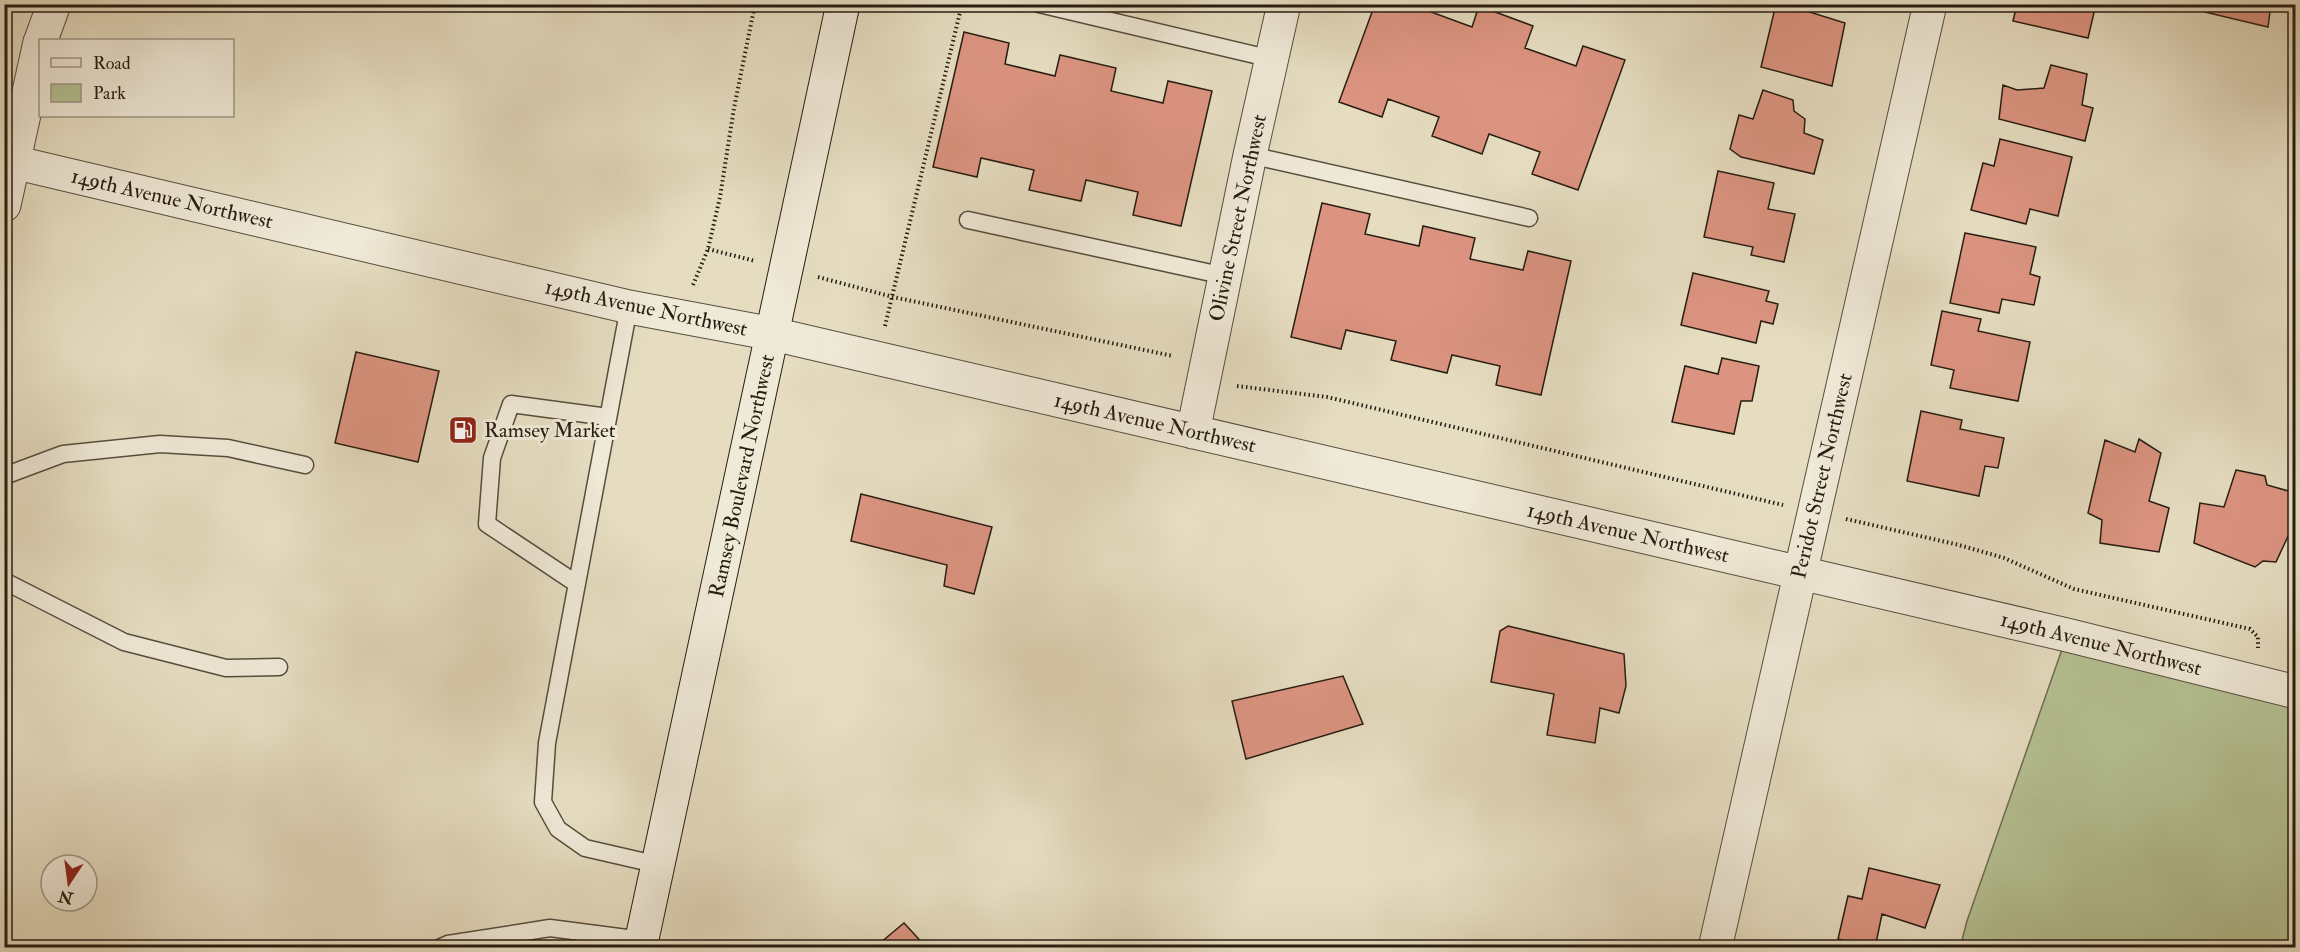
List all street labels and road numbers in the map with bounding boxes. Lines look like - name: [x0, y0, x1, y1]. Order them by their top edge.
- street label: Olivine Street Northwest: [1203, 112, 1273, 324]
- street label: 149th Avenue Northwest: [68, 163, 276, 235]
- street label: 149th Avenue Northwest: [542, 273, 750, 343]
- street label: Ramsey Boulevard Northwest: [703, 352, 781, 600]
- street label: Peridot Street Northwest: [1785, 371, 1859, 581]
- street label: 149th Avenue Northwest: [1051, 387, 1259, 459]
- street label: 149th Avenue Northwest: [1524, 497, 1732, 569]
- street label: 149th Avenue Northwest: [1998, 606, 2205, 682]

